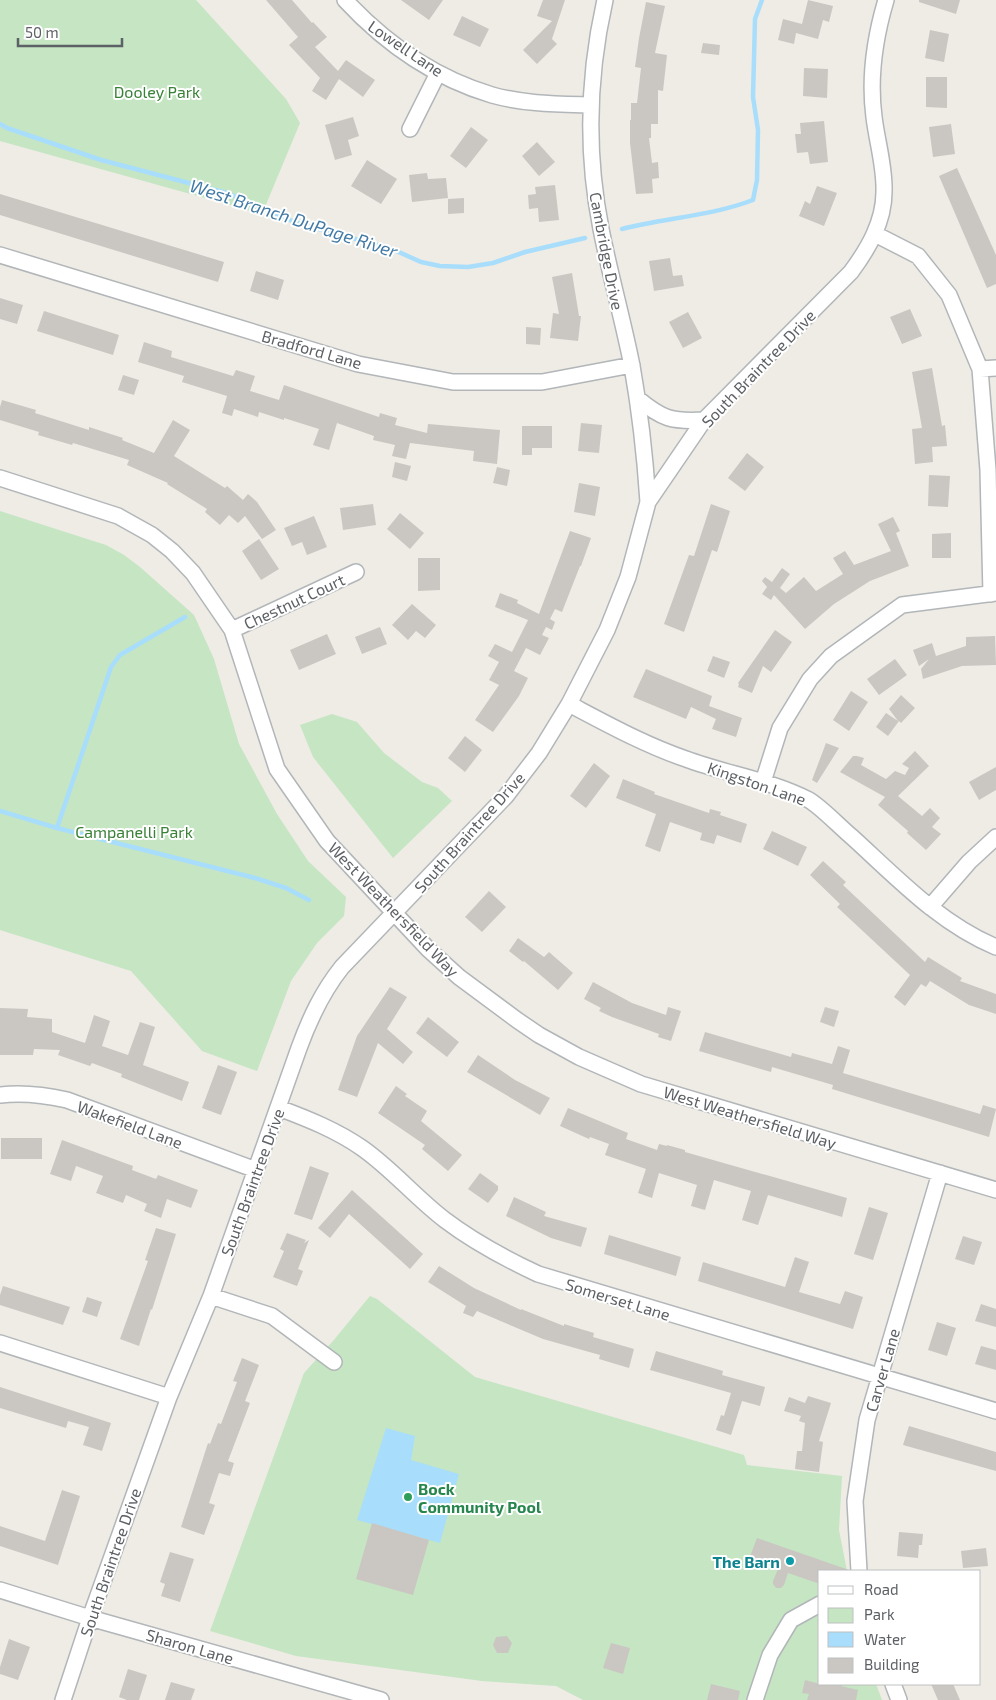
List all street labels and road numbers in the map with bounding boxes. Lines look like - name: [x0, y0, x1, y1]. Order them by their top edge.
- street label: Lowell Lane: [365, 16, 447, 80]
- street label: Cambridge Drive: [586, 190, 628, 312]
- street label: South Braintree Drive: [697, 305, 819, 431]
- street label: Bradford Lane: [260, 326, 364, 372]
- street label: Chestnut Court: [241, 569, 347, 633]
- street label: Kingston Lane: [705, 757, 809, 809]
- street label: South Braintree Drive: [410, 768, 528, 896]
- street label: West Weathersfield Way: [325, 838, 464, 981]
- street label: West Weathersfield Way: [661, 1082, 839, 1153]
- street label: Wakefield Lane: [75, 1096, 185, 1152]
- street label: South Braintree Drive: [216, 1106, 288, 1258]
- street label: Somerset Lane: [563, 1274, 673, 1324]
- street label: Carver Lane: [861, 1326, 903, 1414]
- street label: South Braintree Drive: [76, 1485, 144, 1639]
- street label: Sharon Lane: [144, 1624, 236, 1668]

